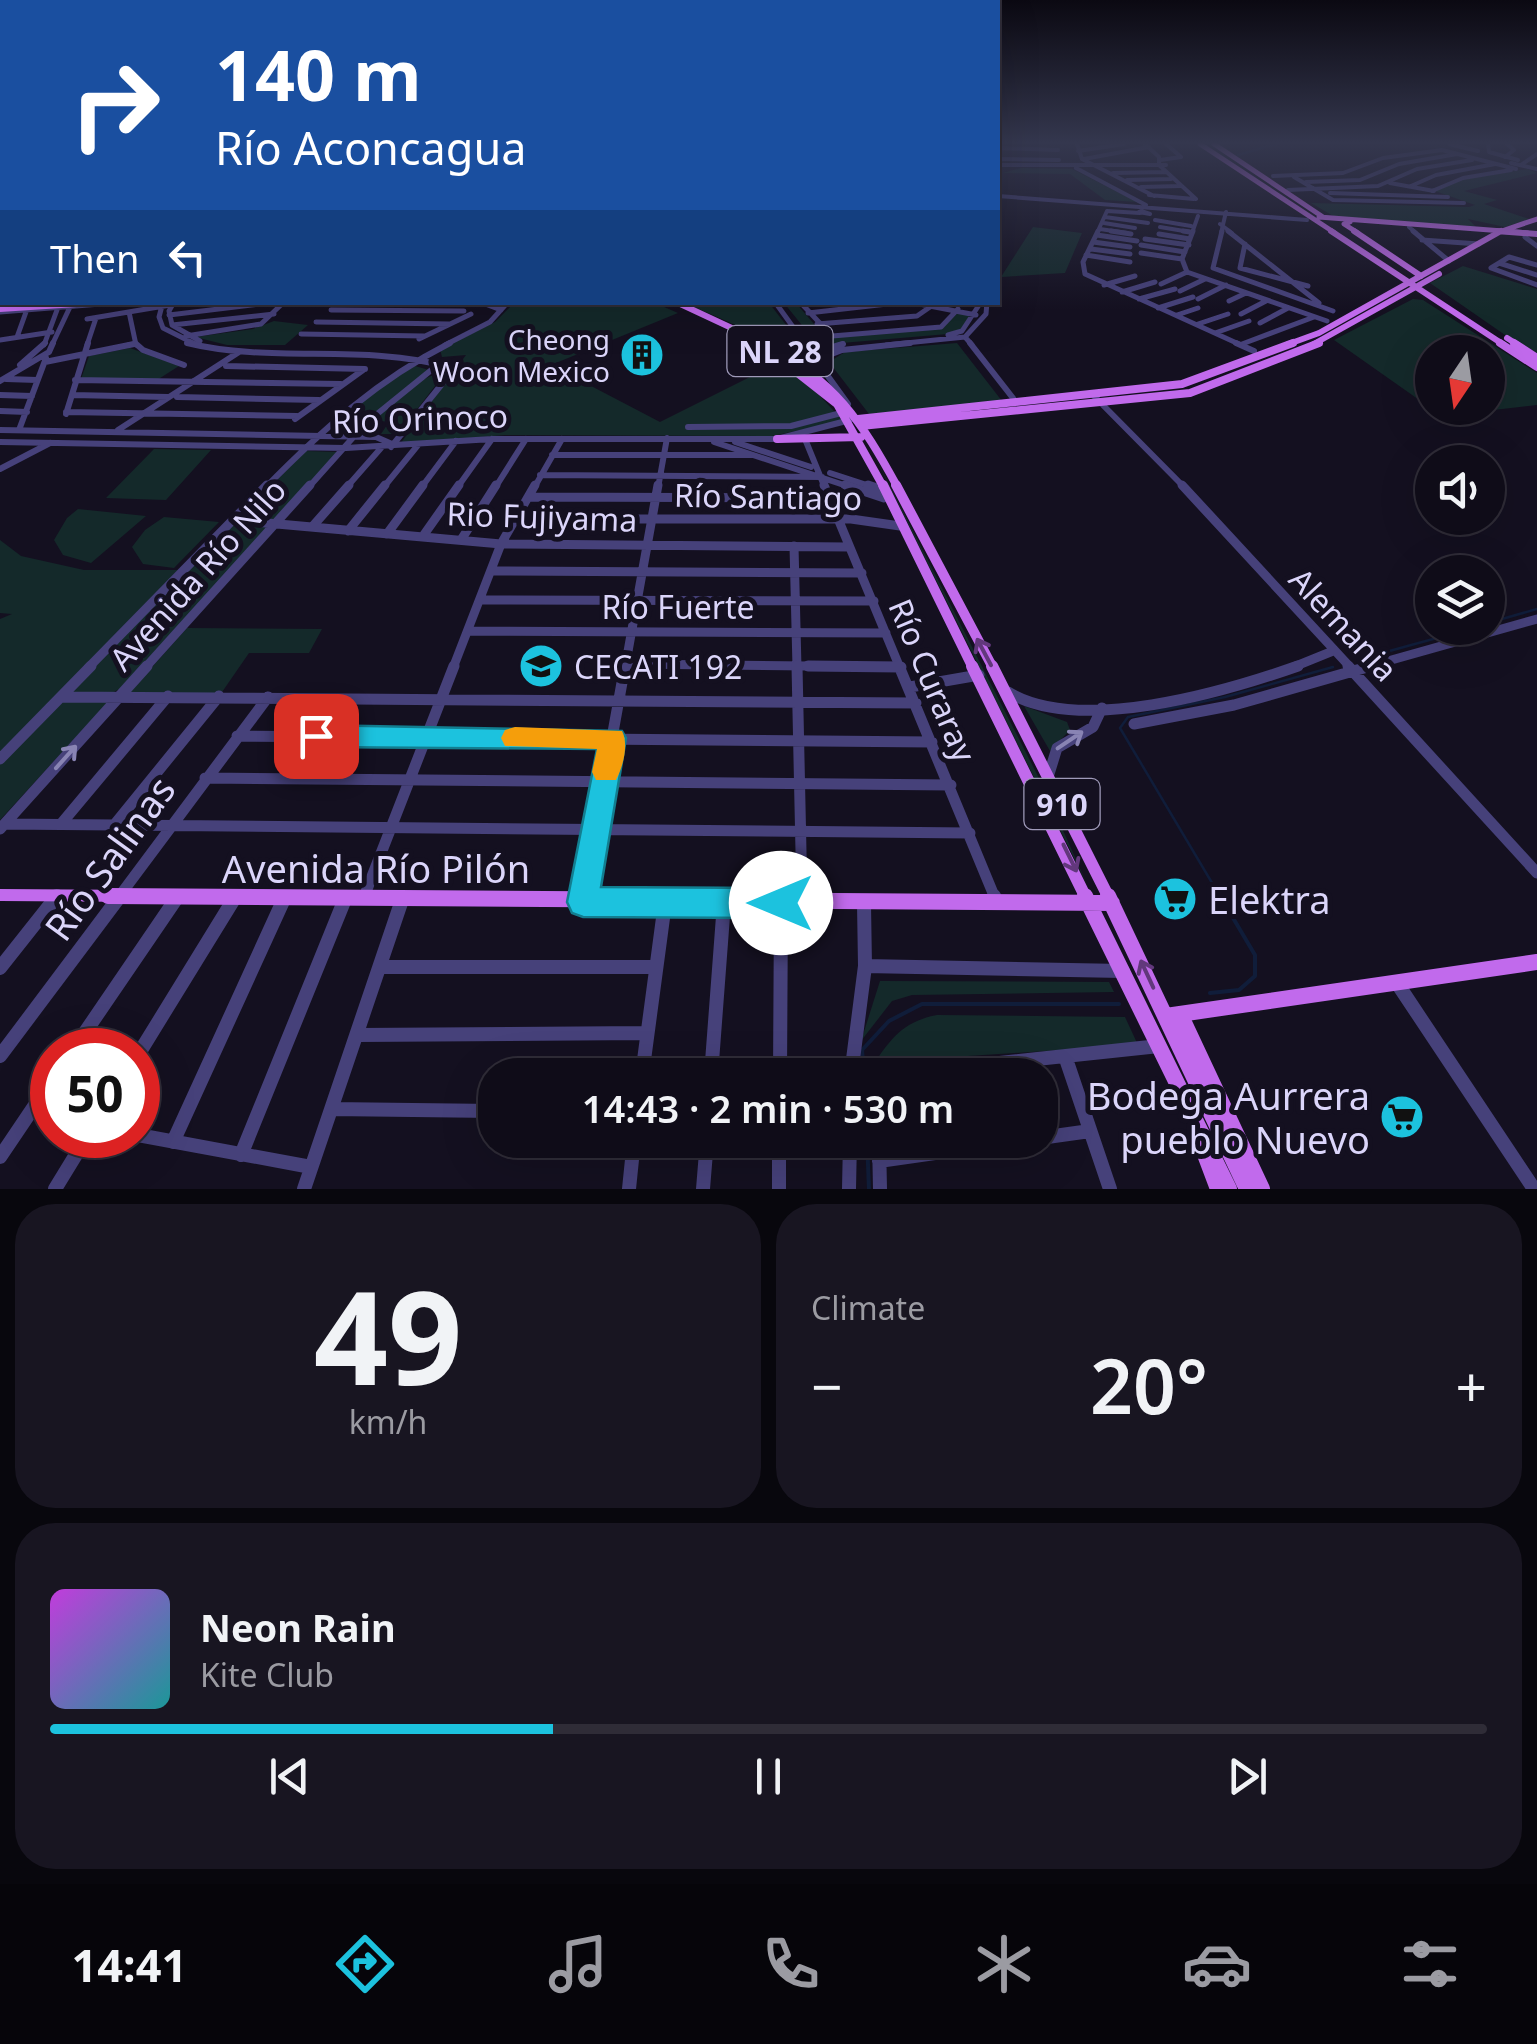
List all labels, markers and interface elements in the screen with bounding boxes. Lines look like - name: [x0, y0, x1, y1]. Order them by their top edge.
- text: 140 m: [215, 26, 422, 122]
- icon: right: [50, 40, 180, 170]
- text: Río Aconcagua: [215, 117, 527, 178]
- icon: left: [160, 230, 215, 285]
- text: Then: [50, 232, 140, 284]
- place label: Cheong Woon Mexico: [433, 320, 610, 390]
- road number: NL 28: [728, 326, 832, 376]
- building icon: Cheong Woon Mexico: [619, 332, 665, 378]
- north arrow: [1415, 335, 1505, 425]
- map controls: [1415, 335, 1505, 645]
- street label: Río Orinoco: [331, 393, 509, 443]
- button: sound: [1415, 445, 1505, 535]
- street label: Avenida Río Nilo: [99, 469, 295, 679]
- street label: Río Santiago: [674, 473, 862, 519]
- street label: Rio Fujiyama: [446, 491, 638, 541]
- button: layers: [1415, 555, 1505, 645]
- street label: Alemania: [1280, 558, 1408, 690]
- street label: Río Fuerte: [601, 585, 755, 628]
- street label: Río Curaray: [879, 592, 987, 769]
- one-way arrow: [974, 638, 993, 668]
- school or university icon: CECATI 192: [518, 643, 564, 689]
- place label: CECATI 192: [574, 645, 742, 688]
- pin: [274, 694, 359, 779]
- icon: arrive: [289, 709, 344, 764]
- one-way arrow: [1056, 729, 1083, 750]
- one-way arrow: [54, 745, 77, 770]
- street label: Río Salinas: [32, 765, 186, 951]
- road number: 910: [1024, 779, 1100, 829]
- street label: Avenida Río Pilón: [222, 842, 530, 894]
- one-way arrow: [1061, 843, 1080, 872]
- position arrow: [729, 851, 833, 955]
- place label: Elektra: [1208, 873, 1331, 925]
- supermarket icon: Elektra: [1152, 876, 1198, 922]
- one-way arrow: [1136, 959, 1155, 989]
- speed limit sign: 50: [30, 1028, 160, 1158]
- place label: Bodega Aurrera pueblo Nuevo: [1087, 1069, 1370, 1165]
- text: 14:43 · 2 min · 530 m: [582, 1082, 954, 1134]
- supermarket icon: Bodega Aurrera pueblo Nuevo: [1379, 1094, 1425, 1140]
- text: 49: [314, 1246, 462, 1423]
- text: Climate: [811, 1286, 925, 1329]
- text: 20°: [1090, 1334, 1208, 1436]
- text: −: [811, 1348, 842, 1423]
- text: +: [1456, 1348, 1487, 1423]
- text: km/h: [349, 1400, 427, 1443]
- text: Neon Rain: [200, 1601, 396, 1653]
- text: Kite Club: [200, 1653, 334, 1696]
- icon: previous: [262, 1749, 317, 1804]
- icon: pause: [741, 1749, 796, 1804]
- icon: next: [1220, 1749, 1275, 1804]
- icon: directions: [330, 1929, 400, 1999]
- icon: music: [543, 1929, 613, 1999]
- icon: phone: [756, 1929, 826, 1999]
- icon: climate: [969, 1929, 1039, 1999]
- icon: car: [1182, 1929, 1252, 1999]
- icon: filters: [1395, 1929, 1465, 1999]
- text: 14:41: [72, 1934, 187, 1995]

